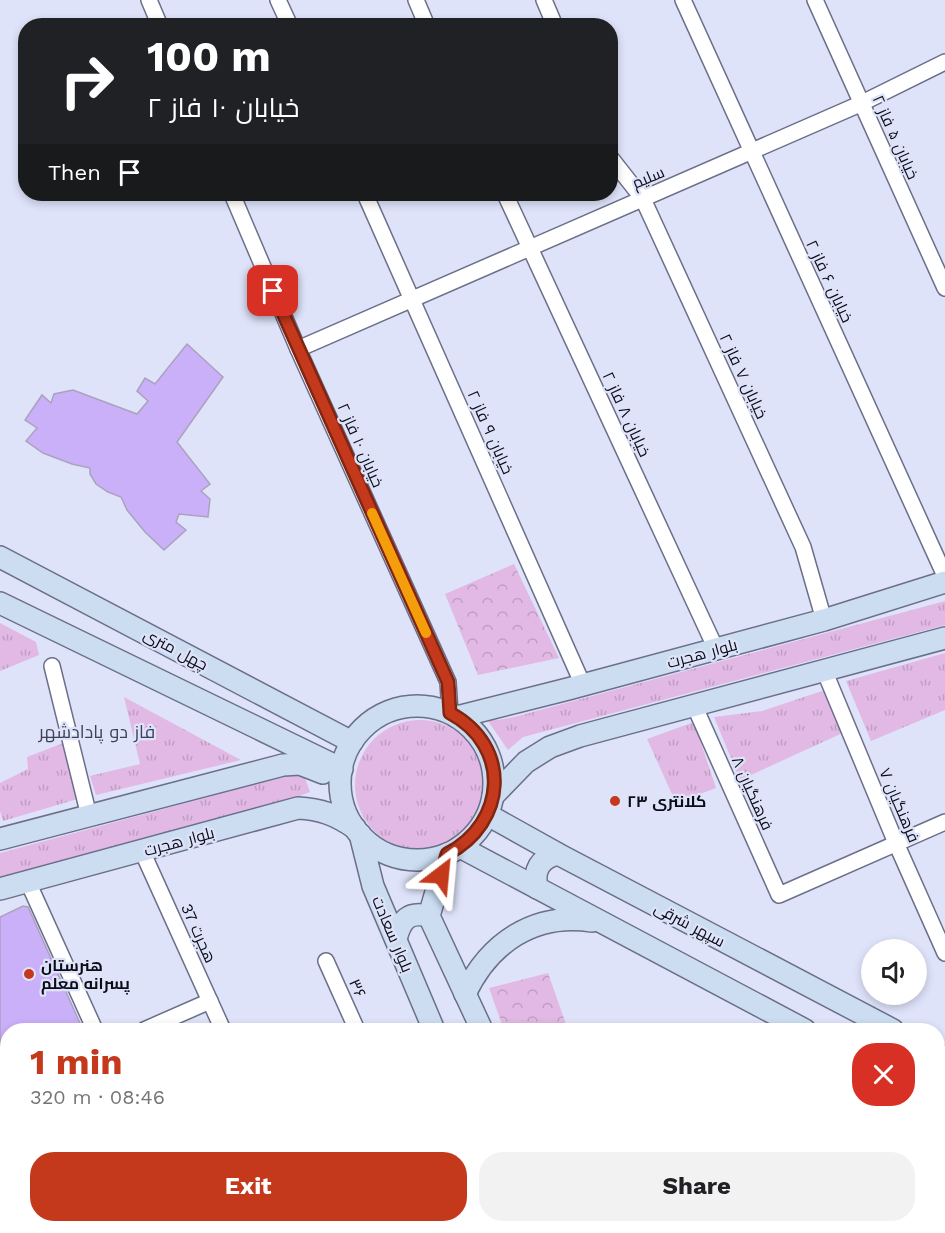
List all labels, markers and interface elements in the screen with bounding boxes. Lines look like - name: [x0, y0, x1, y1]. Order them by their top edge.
- text: 100 m: [147, 32, 271, 81]
- icon: right: [48, 42, 126, 120]
- text: خیابان ۱۰ فاز ۲: [147, 92, 299, 124]
- street label: خیابان ۵ فاز ۲: [868, 92, 923, 183]
- icon: arrive: [113, 156, 146, 189]
- text: Then: [48, 160, 101, 185]
- street label: سلیم: [629, 162, 668, 195]
- street label: خیابان ۶ فاز ۲: [801, 237, 857, 326]
- pin: [247, 265, 298, 316]
- icon: arrive: [256, 274, 289, 307]
- street label: خیابان ۷ فاز ۲: [715, 331, 771, 422]
- street label: خیابان ۸ فاز ۲: [598, 369, 654, 460]
- street label: خیابان ۹ فاز ۲: [463, 387, 517, 477]
- street label: خیابان ۱۰ فاز ۲: [333, 400, 388, 491]
- street label: چهل متری: [139, 625, 211, 676]
- street label: بلوار هجرت: [665, 635, 739, 672]
- district label: فاز دو پادادشهر: [38, 721, 155, 744]
- street label: فرهنگیان ۸: [727, 753, 777, 833]
- street label: فرهنگیان ۷: [874, 765, 924, 846]
- place label: کلانتری ۲۳: [627, 792, 706, 811]
- marker: کلانتری ۲۳: [608, 794, 622, 808]
- street label: بلوار هجرت: [142, 823, 216, 860]
- position arrow: [409, 843, 473, 907]
- street label: بلوار سعادت: [368, 893, 417, 975]
- street label: سپهر شرقی: [651, 898, 728, 952]
- street label: هجرت 37: [177, 901, 220, 966]
- map controls: [861, 939, 927, 1005]
- button: sound: [861, 939, 927, 1005]
- place label: هنرستان پسرانه معلم: [41, 956, 130, 995]
- marker: هنرستان پسرانه معلم: [22, 967, 36, 981]
- street label: ۳۶: [345, 976, 370, 1001]
- text: 1 min: [30, 1041, 122, 1083]
- button: close: [852, 1043, 915, 1106]
- text: 320 m · 08:46: [30, 1085, 165, 1109]
- button: Exit: [30, 1152, 467, 1221]
- button: Share: [479, 1152, 915, 1221]

